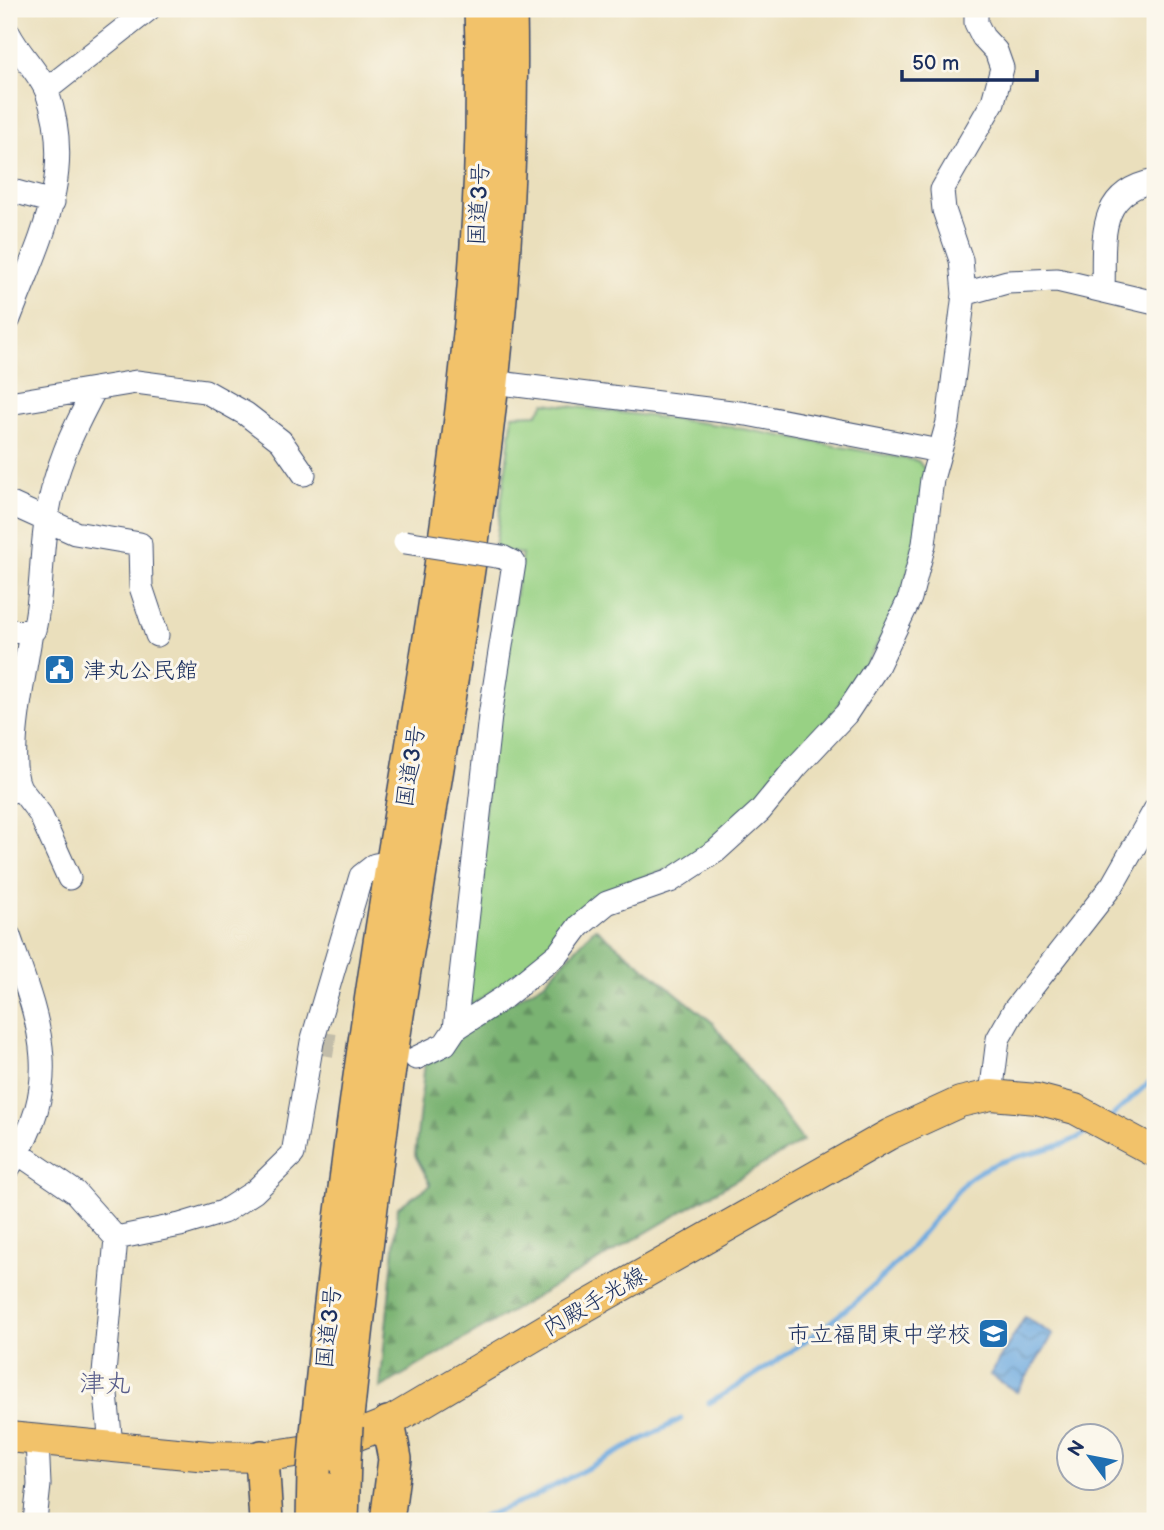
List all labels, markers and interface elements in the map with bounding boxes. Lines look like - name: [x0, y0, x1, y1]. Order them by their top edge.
- scale bar: [902, 38, 1036, 82]
- text: 50 m: [912, 51, 959, 76]
- street label: 国道3号: [463, 162, 495, 246]
- public building icon: 津丸公民館: [43, 653, 77, 687]
- place label: 津丸公民館: [83, 657, 198, 685]
- street label: 国道3号: [391, 723, 431, 809]
- street label: 内殿手光線: [538, 1261, 651, 1343]
- street label: 国道3号: [311, 1284, 347, 1370]
- school or university icon: 市立福間東中学校: [977, 1317, 1011, 1351]
- place label: 市立福間東中学校: [787, 1321, 971, 1349]
- district label: 津丸: [79, 1369, 131, 1400]
- north arrow: [1056, 1422, 1126, 1492]
- text: N: [1063, 1437, 1090, 1461]

